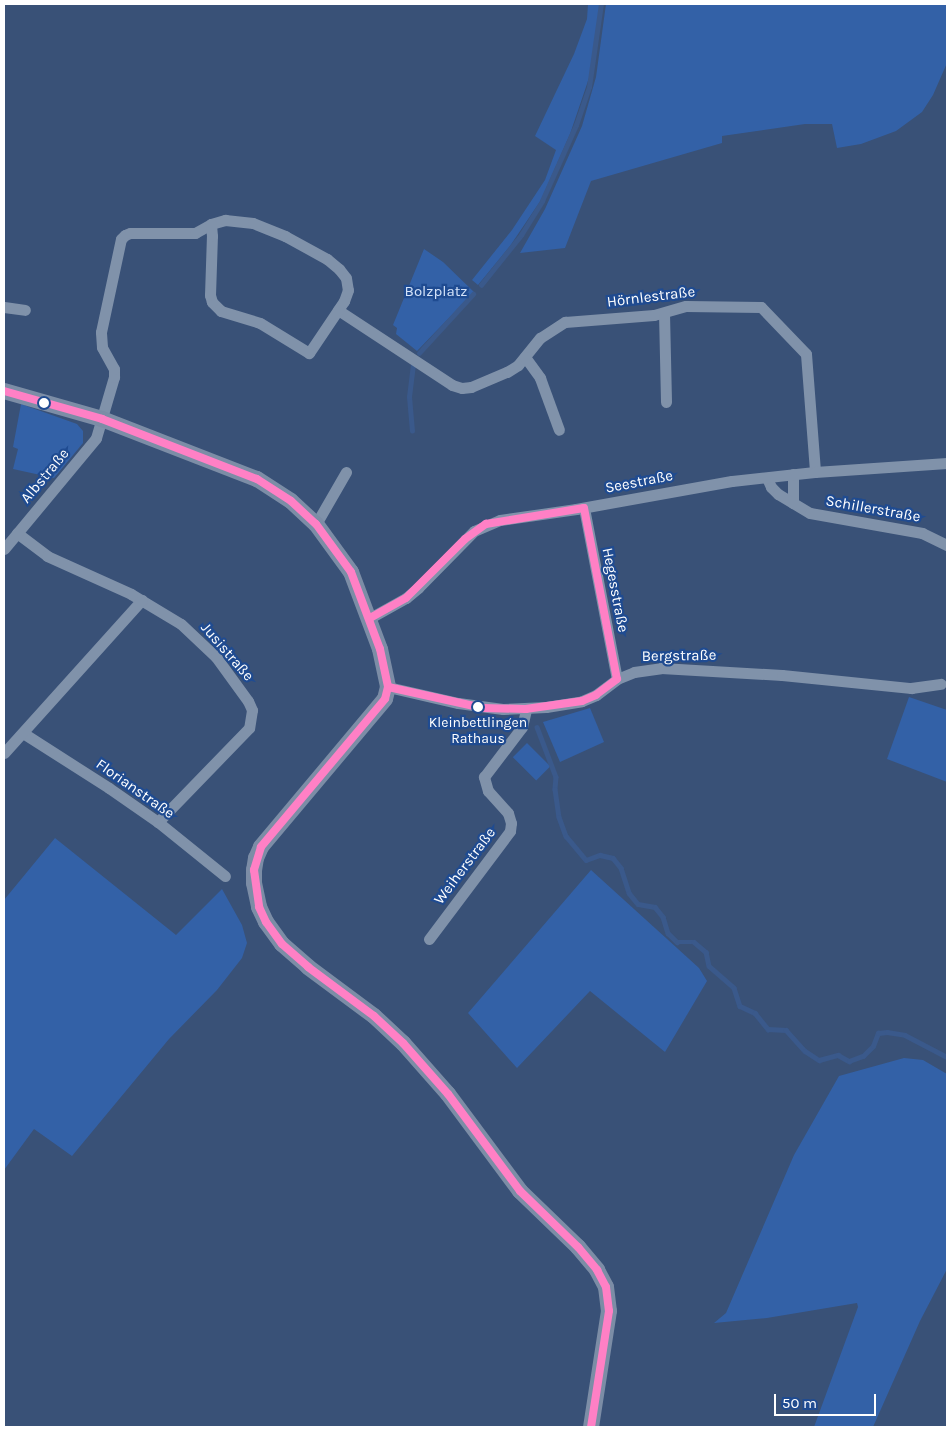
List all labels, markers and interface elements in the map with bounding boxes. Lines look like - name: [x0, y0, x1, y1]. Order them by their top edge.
- park label: Bolzplatz: [405, 283, 467, 301]
- street label: Hörnlestraße: [606, 283, 696, 311]
- unlabelled marker: [39, 398, 49, 408]
- street label: Albstraße: [17, 445, 73, 507]
- street label: Seestraße: [604, 467, 674, 497]
- street label: Schillerstraße: [824, 492, 922, 526]
- street label: Hegesstraße: [598, 546, 632, 634]
- street label: Jusistraße: [197, 619, 257, 685]
- street label: Bergstraße: [641, 646, 717, 666]
- marker: Kleinbettlingen Rathaus: [473, 702, 483, 712]
- place label: Kleinbettlingen Rathaus: [429, 715, 527, 748]
- street label: Florianstraße: [92, 755, 178, 823]
- street label: Weiherstraße: [430, 824, 500, 908]
- scale bar: [776, 1384, 878, 1416]
- text: 50 m: [782, 1394, 817, 1412]

